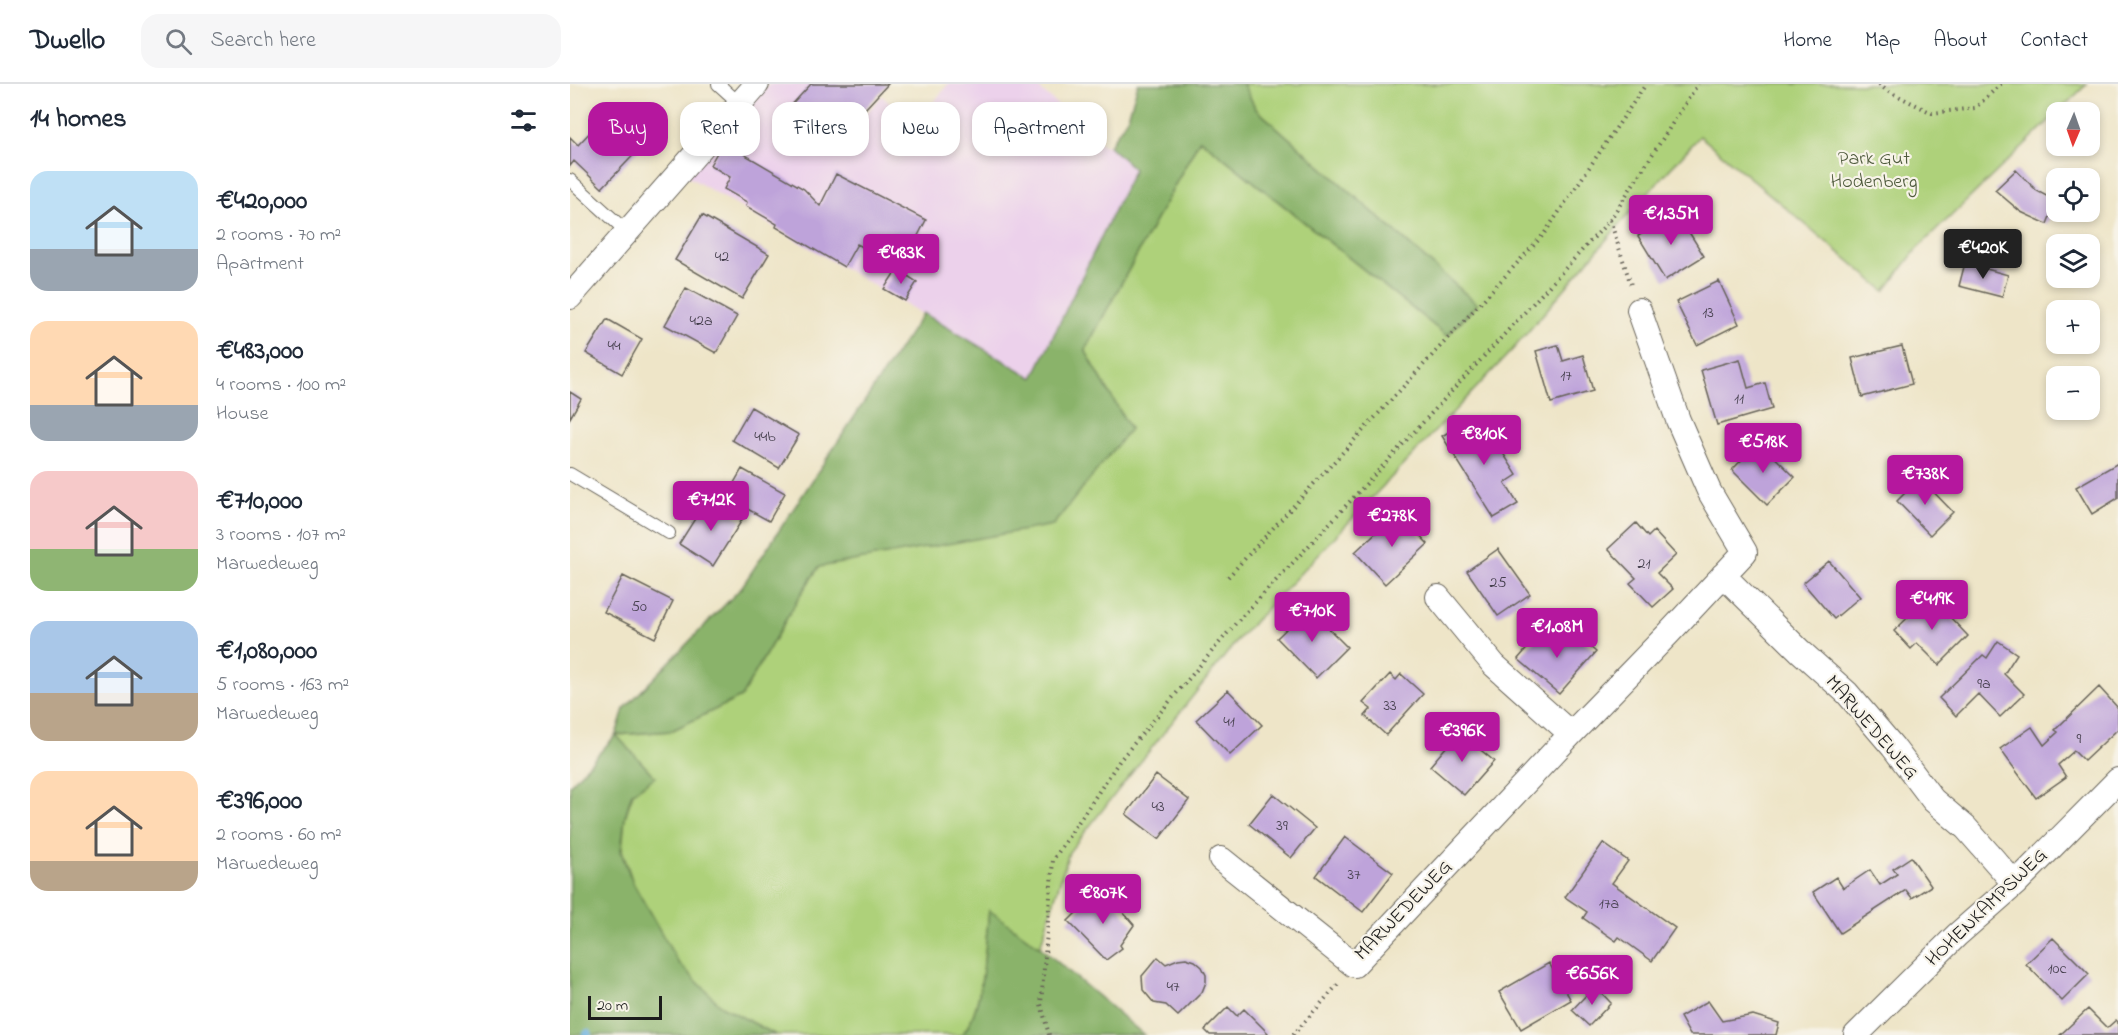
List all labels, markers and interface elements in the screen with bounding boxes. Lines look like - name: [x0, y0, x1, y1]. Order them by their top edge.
- search box: [141, 14, 561, 68]
- text: Dwello: [30, 21, 105, 62]
- icon: search: [162, 25, 195, 58]
- text: Search here: [210, 25, 316, 57]
- text: Home: [1783, 26, 1832, 56]
- text: Map: [1865, 26, 1900, 56]
- text: About: [1933, 26, 1987, 56]
- text: Contact: [2020, 26, 2088, 56]
- text: 14 homes: [30, 101, 126, 139]
- chip: Buy: [588, 102, 668, 156]
- chip: Rent: [680, 102, 760, 156]
- chip: Filters: [772, 102, 869, 156]
- chip: New: [881, 102, 960, 156]
- chip: Apartment: [972, 102, 1107, 156]
- north arrow: [2046, 102, 2100, 156]
- map controls: [2046, 102, 2100, 420]
- icon: filters: [507, 104, 540, 137]
- park label: Park Gut Hodenberg: [1831, 145, 1917, 198]
- button: locate: [2046, 168, 2100, 222]
- text: €420,000: [216, 183, 307, 221]
- icon: home: [78, 195, 150, 267]
- pin: €1.35M: [1622, 195, 1720, 246]
- text: €1.35M: [1643, 200, 1699, 229]
- text: 2 rooms · 70 m²: [216, 221, 341, 250]
- pin: €420K: [1941, 229, 2025, 280]
- pin: €483K: [859, 234, 943, 285]
- text: €420K: [1958, 234, 2008, 263]
- button: layers: [2046, 234, 2100, 288]
- text: €483K: [877, 239, 925, 268]
- house number: 42: [715, 245, 729, 269]
- text: Apartment: [216, 250, 304, 279]
- button: +: [2046, 300, 2100, 354]
- house number: 13: [1702, 301, 1714, 325]
- house number: 42a: [689, 309, 713, 333]
- text: €483,000: [216, 333, 304, 371]
- house number: 44: [607, 334, 621, 358]
- icon: home: [78, 345, 150, 417]
- house number: 17: [1560, 364, 1572, 388]
- button: −: [2046, 366, 2100, 420]
- text: 4 rooms · 100 m²: [216, 371, 346, 400]
- house number: 11: [1734, 387, 1744, 411]
- text: House: [216, 400, 269, 429]
- pin: €810K: [1442, 415, 1526, 466]
- text: €810K: [1461, 420, 1507, 449]
- pin: €518K: [1721, 423, 1805, 474]
- house number: 44b: [754, 425, 776, 449]
- text: €518K: [1739, 428, 1787, 457]
- pin: €738K: [1883, 455, 1967, 506]
- text: €738K: [1901, 460, 1949, 489]
- pin: €712K: [669, 481, 753, 532]
- text: €710,000: [216, 483, 303, 521]
- text: €712K: [687, 486, 735, 515]
- icon: home: [78, 495, 150, 567]
- pin: €278K: [1350, 497, 1434, 548]
- text: €278K: [1367, 502, 1417, 531]
- text: 3 rooms · 107 m²: [216, 521, 346, 550]
- text: Marwedeweg: [216, 550, 319, 579]
- house number: 21: [1637, 552, 1651, 576]
- house number: 25: [1489, 571, 1507, 595]
- pin: €419K: [1890, 580, 1974, 631]
- text: €419K: [1910, 585, 1954, 614]
- pin: €710K: [1270, 592, 1354, 643]
- house number: 50: [631, 595, 647, 619]
- text: €710K: [1289, 597, 1335, 626]
- pin: €1.08M: [1508, 608, 1606, 659]
- text: €1.08M: [1531, 613, 1583, 642]
- text: €1,080,000: [216, 633, 317, 671]
- icon: home: [78, 645, 150, 717]
- street label: MARWEDEWEG: [1817, 669, 1925, 787]
- text: 5 rooms · 163 m²: [216, 671, 349, 700]
- house number: 9a: [1977, 672, 1991, 696]
- house number: 33: [1383, 694, 1397, 718]
- text: Marwedeweg: [216, 700, 319, 729]
- house number: 41: [1223, 710, 1235, 734]
- pin: €396K: [1420, 712, 1504, 763]
- text: €396K: [1439, 717, 1485, 746]
- house number: 9: [2077, 727, 2082, 751]
- text: €396,000: [216, 783, 302, 821]
- icon: home: [78, 795, 150, 867]
- house number: 43: [1151, 795, 1165, 819]
- house number: 39: [1276, 814, 1288, 838]
- text: 2 rooms · 60 m²: [216, 821, 342, 850]
- street label: HOHENKAMPSWEG: [1920, 842, 2054, 974]
- text: Marwedeweg: [216, 850, 319, 879]
- street label: MARWEDEWEG: [1348, 854, 1460, 968]
- house number: 37: [1347, 863, 1361, 887]
- pin: €807K: [1061, 874, 1145, 925]
- text: €807K: [1079, 879, 1127, 908]
- house number: 17a: [1599, 892, 1619, 916]
- pin: €656K: [1550, 955, 1634, 1006]
- house number: 10c: [2047, 957, 2067, 981]
- text: €656K: [1566, 960, 1618, 989]
- house number: 47: [1166, 975, 1180, 999]
- scale bar: [588, 993, 662, 1020]
- text: 20 m: [597, 994, 628, 1018]

